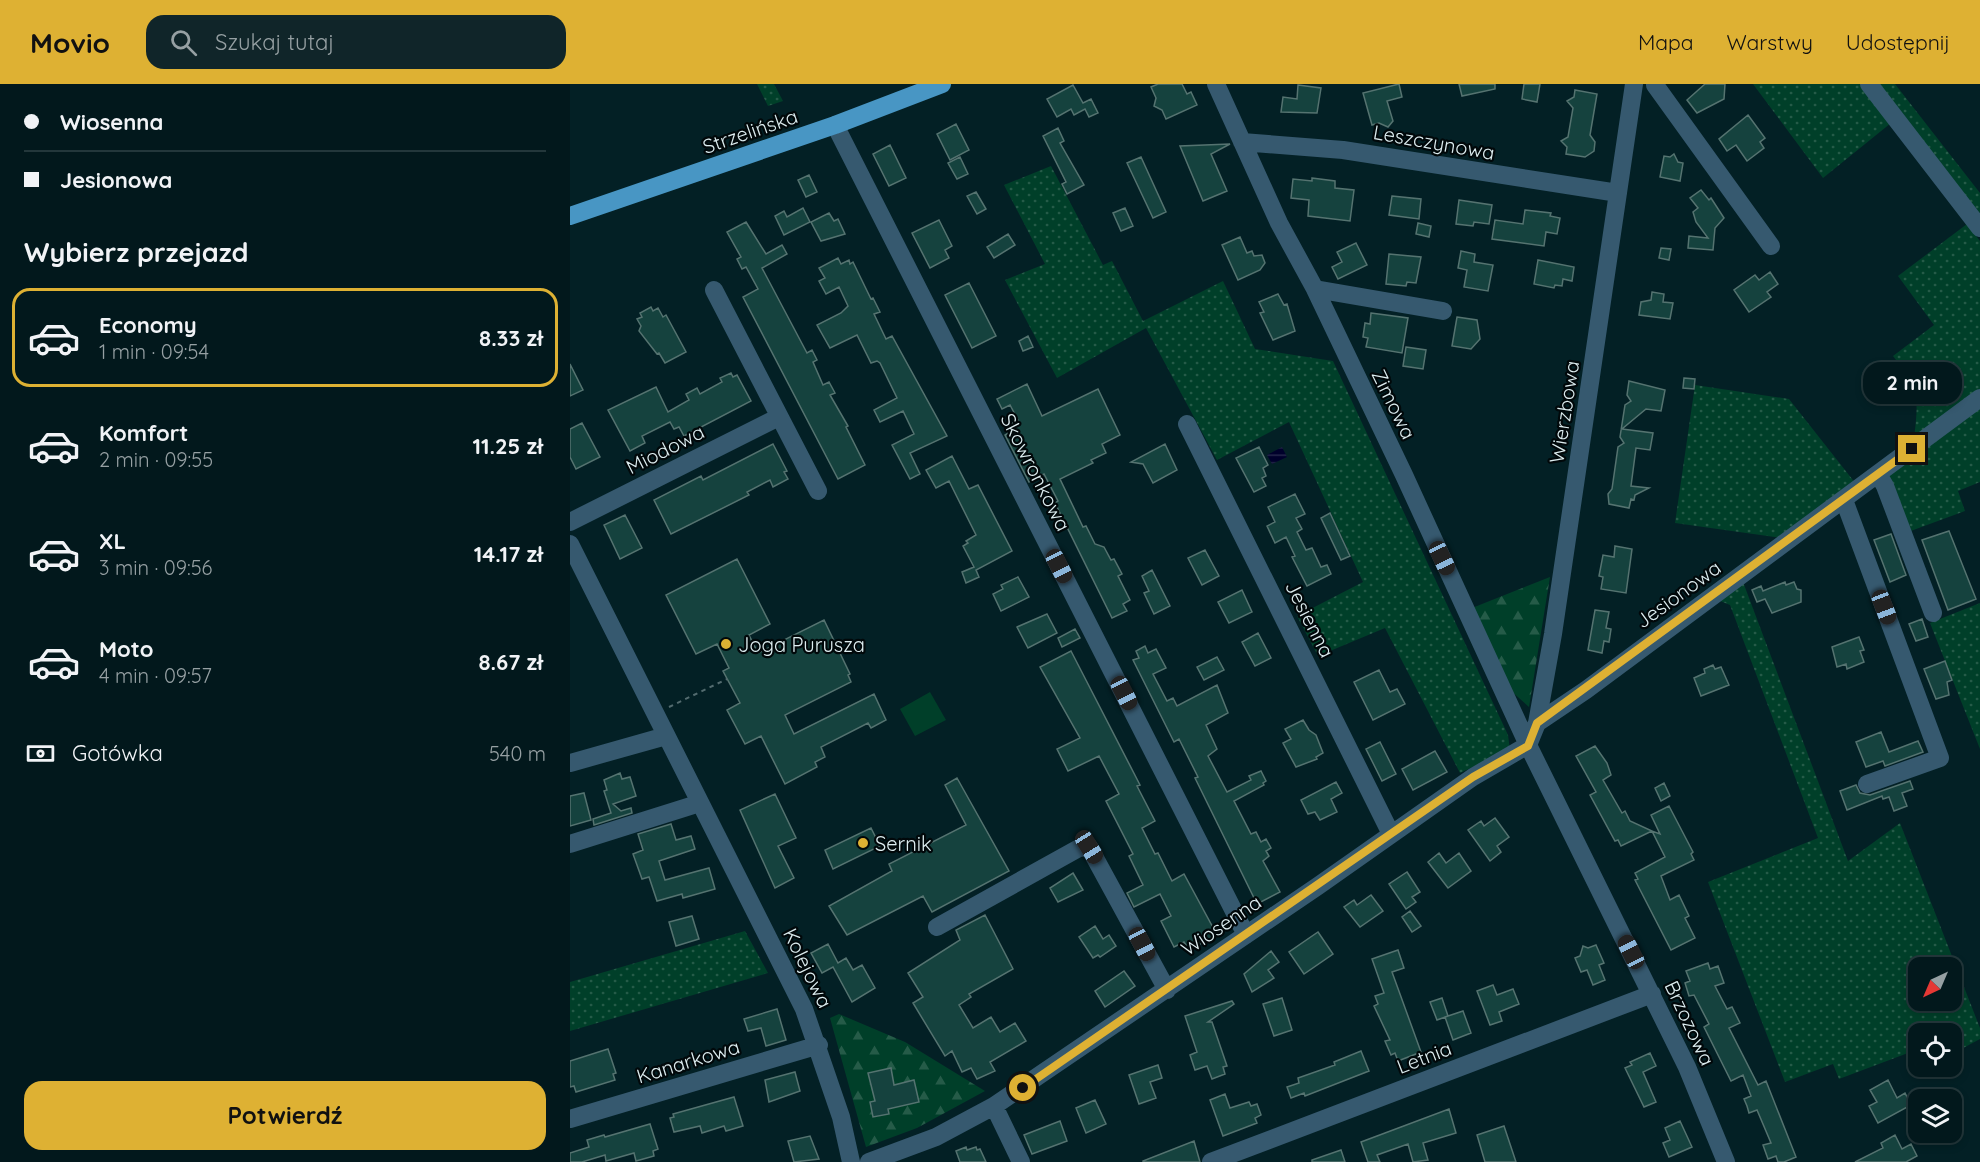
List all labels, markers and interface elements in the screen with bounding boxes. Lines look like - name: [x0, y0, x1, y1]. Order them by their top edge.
- search box: [146, 15, 566, 69]
- text: Movio: [30, 25, 110, 60]
- icon: search: [167, 26, 200, 59]
- text: Szukaj tutaj: [215, 28, 334, 56]
- text: Mapa: [1638, 29, 1693, 55]
- text: Warstwy: [1726, 29, 1813, 55]
- text: Udostępnij: [1846, 29, 1950, 55]
- street label: Strzelińska: [699, 103, 801, 159]
- text: Wiosenna: [60, 108, 163, 136]
- street label: Leszczynowa: [1371, 119, 1497, 165]
- text: Jesionowa: [60, 166, 172, 194]
- text: Wybierz przejazd: [24, 235, 248, 269]
- icon: car: [27, 311, 81, 365]
- text: Economy: [99, 311, 197, 339]
- text: 8.33 zł: [479, 324, 543, 352]
- text: 1 min · 09:54: [99, 339, 209, 364]
- street label: Wierzbowa: [1544, 359, 1584, 465]
- callout: 2 min: [1862, 362, 1962, 404]
- street label: Zimowa: [1366, 365, 1422, 443]
- text: 2 min: [1886, 370, 1939, 395]
- street label: Skowronkowa: [996, 409, 1076, 535]
- icon: car: [27, 419, 81, 473]
- text: Komfort: [99, 419, 188, 447]
- street label: Miodowa: [622, 419, 708, 479]
- text: 11.25 zł: [472, 432, 543, 460]
- route end: [1898, 435, 1925, 462]
- text: 2 min · 09:55: [99, 447, 213, 472]
- icon: car: [27, 527, 81, 581]
- text: XL: [99, 527, 126, 555]
- car: [1426, 538, 1458, 578]
- text: 14.17 zł: [474, 540, 543, 568]
- car: [1043, 546, 1075, 586]
- text: 3 min · 09:56: [99, 555, 212, 580]
- street label: Jesionowa: [1630, 555, 1726, 633]
- street label: Jesienna: [1280, 576, 1340, 662]
- car: [1869, 587, 1899, 627]
- place label: Joga Purusza: [738, 632, 865, 657]
- icon: car: [27, 635, 81, 689]
- text: Moto: [99, 635, 153, 663]
- marker: Joga Purusza: [719, 637, 733, 651]
- text: 8.67 zł: [478, 648, 543, 676]
- text: 4 min · 09:57: [99, 663, 212, 688]
- car: [1108, 673, 1140, 713]
- icon: cash: [24, 737, 57, 770]
- text: Gotówka: [72, 739, 163, 767]
- text: 540 m: [489, 741, 546, 766]
- car: [1072, 827, 1106, 867]
- place label: Sernik: [875, 831, 932, 856]
- marker: Sernik: [856, 836, 870, 850]
- street label: Wiosenna: [1176, 889, 1266, 961]
- street label: Kolejowa: [778, 924, 838, 1012]
- car: [1126, 924, 1158, 964]
- car: [1615, 932, 1647, 972]
- north arrow: [1908, 957, 1962, 1011]
- map controls: [1908, 957, 1962, 1143]
- street label: Brzozowa: [1660, 977, 1720, 1069]
- button: locate: [1908, 1023, 1962, 1077]
- street label: Kanarkowa: [633, 1033, 743, 1089]
- street label: Letnia: [1393, 1035, 1455, 1079]
- route start: [1009, 1074, 1036, 1101]
- button: Potwierdź: [24, 1081, 546, 1150]
- button: layers: [1908, 1089, 1962, 1143]

